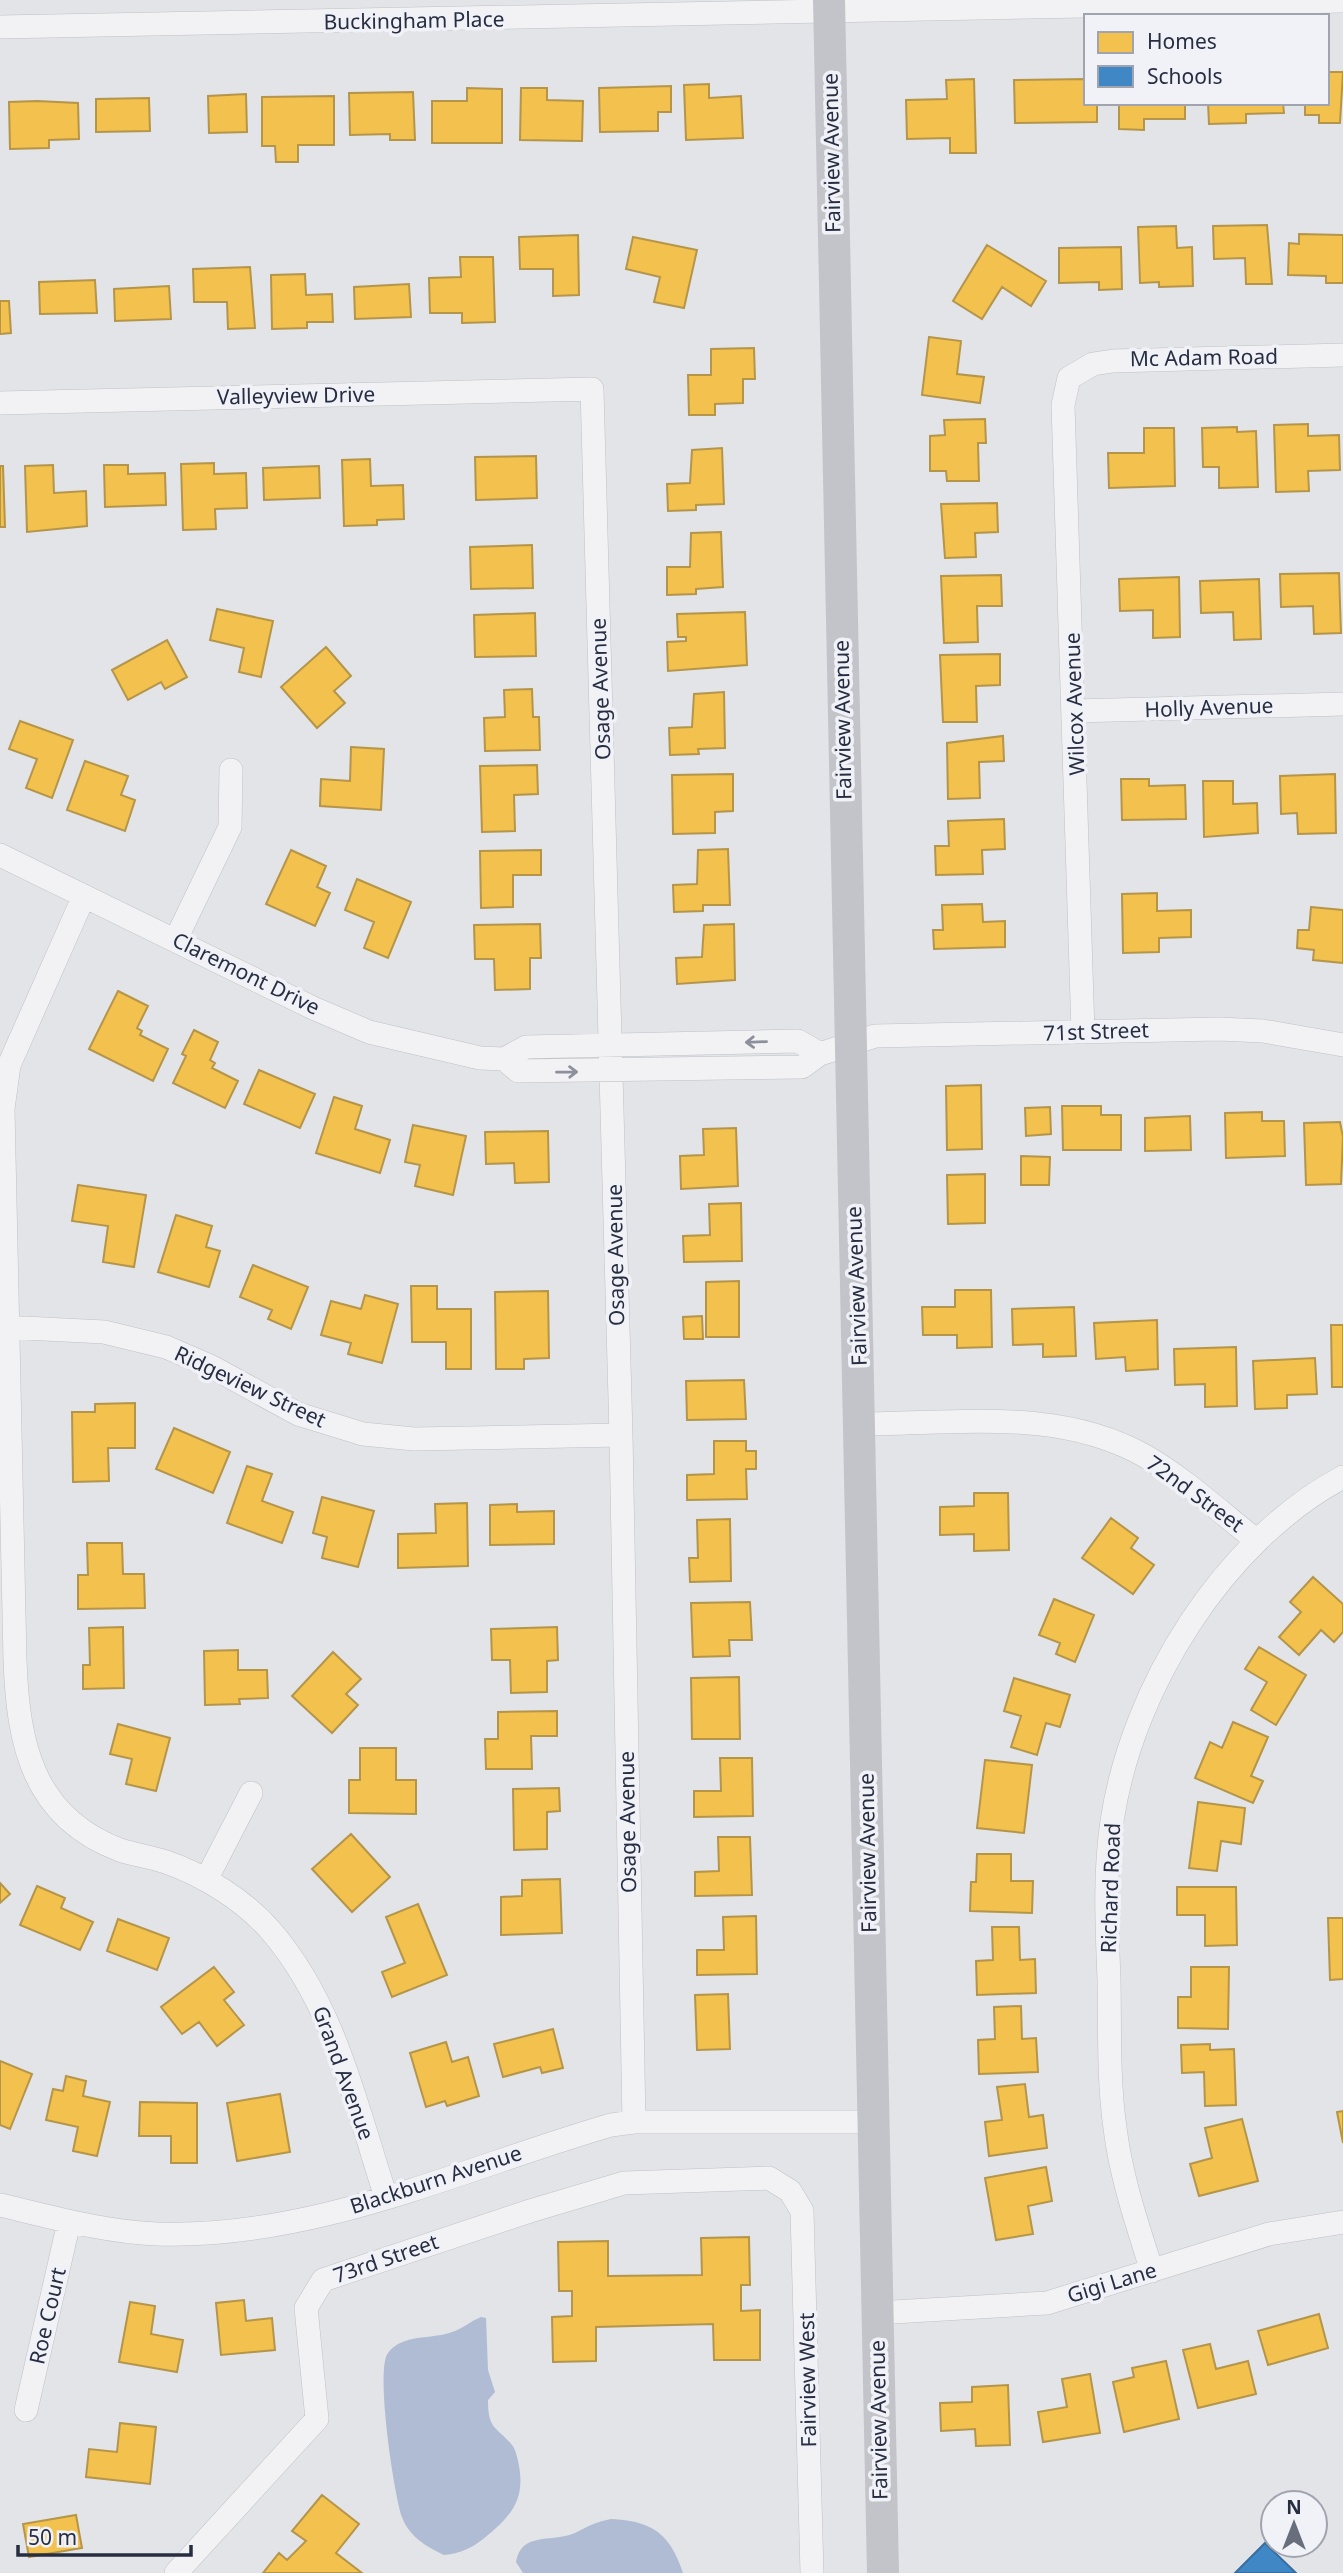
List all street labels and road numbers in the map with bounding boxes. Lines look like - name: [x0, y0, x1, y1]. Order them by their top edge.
- street label: Buckingham Place: [323, 4, 505, 36]
- street label: Fairview Avenue: [816, 73, 846, 233]
- street label: Mc Adam Road: [1130, 342, 1278, 372]
- street label: Valleyview Drive: [217, 380, 375, 410]
- street label: Osage Avenue: [584, 617, 616, 761]
- street label: Wilcox Avenue: [1058, 632, 1090, 776]
- street label: Fairview Avenue: [827, 640, 857, 800]
- street label: Holly Avenue: [1144, 691, 1274, 723]
- street label: Claremont Drive: [168, 925, 325, 1021]
- street label: 71st Street: [1043, 1015, 1150, 1047]
- street label: Osage Avenue: [600, 1184, 630, 1326]
- street label: Fairview Avenue: [839, 1206, 873, 1366]
- street label: Ridgeview Street: [170, 1339, 331, 1434]
- street label: 72nd Street: [1141, 1448, 1250, 1538]
- street label: Osage Avenue: [612, 1751, 642, 1893]
- street label: Fairview Avenue: [852, 1773, 882, 1933]
- street label: Richard Road: [1094, 1822, 1126, 1954]
- street label: Grand Avenue: [307, 2002, 381, 2143]
- street label: Blackburn Avenue: [346, 2138, 525, 2220]
- street label: 73rd Street: [329, 2227, 442, 2289]
- street label: Gigi Lane: [1064, 2255, 1160, 2309]
- street label: Roe Court: [22, 2264, 72, 2367]
- street label: Fairview West: [792, 2312, 822, 2448]
- street label: Fairview Avenue: [863, 2340, 893, 2500]

